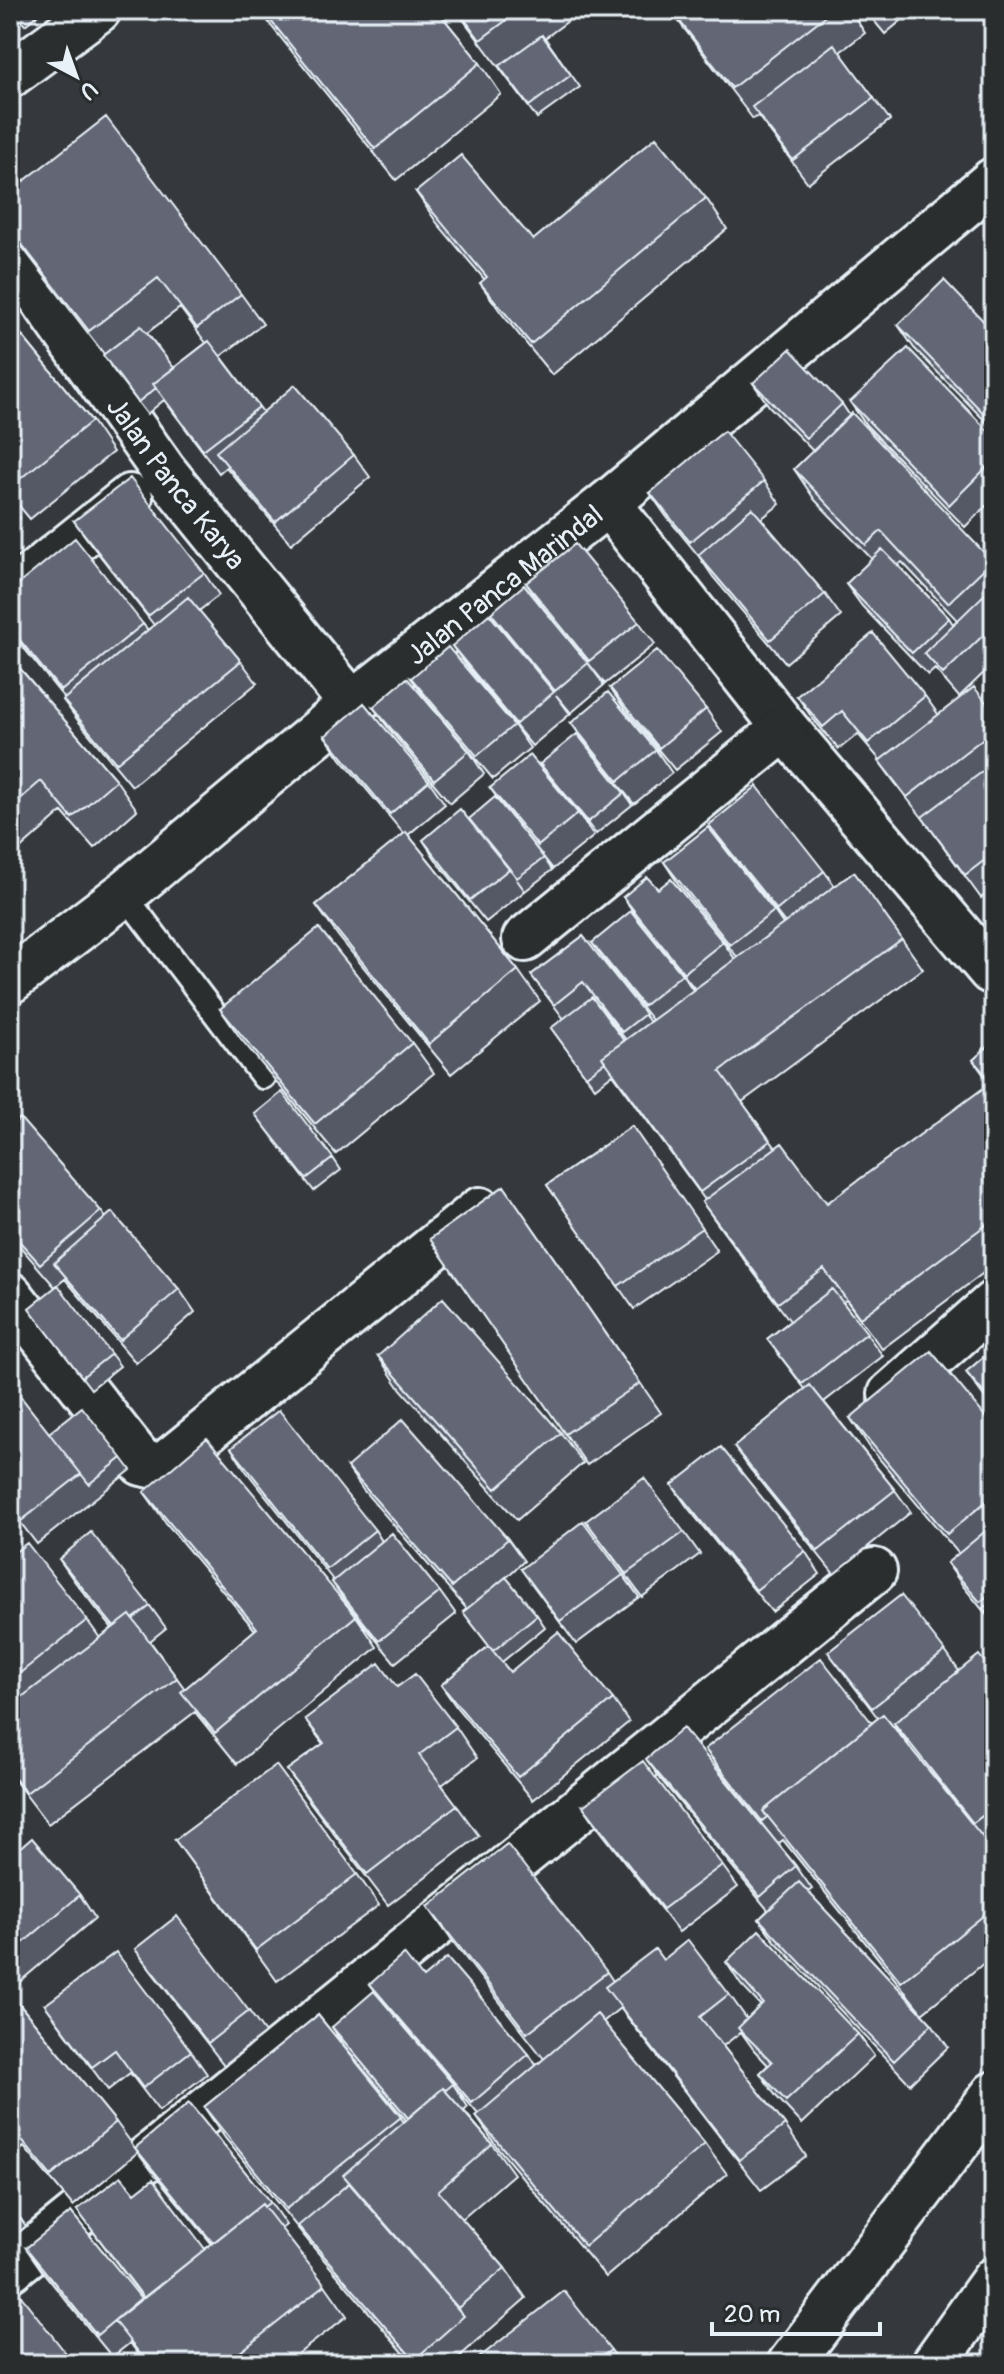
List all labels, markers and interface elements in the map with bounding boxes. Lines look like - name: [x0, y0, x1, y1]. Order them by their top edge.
- north arrow: [36, 36, 116, 116]
- text: U: [74, 75, 103, 106]
- street label: Jalan Panca Karya: [98, 391, 252, 577]
- street label: Jalan Panca Marindal: [400, 498, 611, 673]
- scale bar: [712, 2286, 880, 2336]
- text: 20 m: [724, 2300, 780, 2329]

